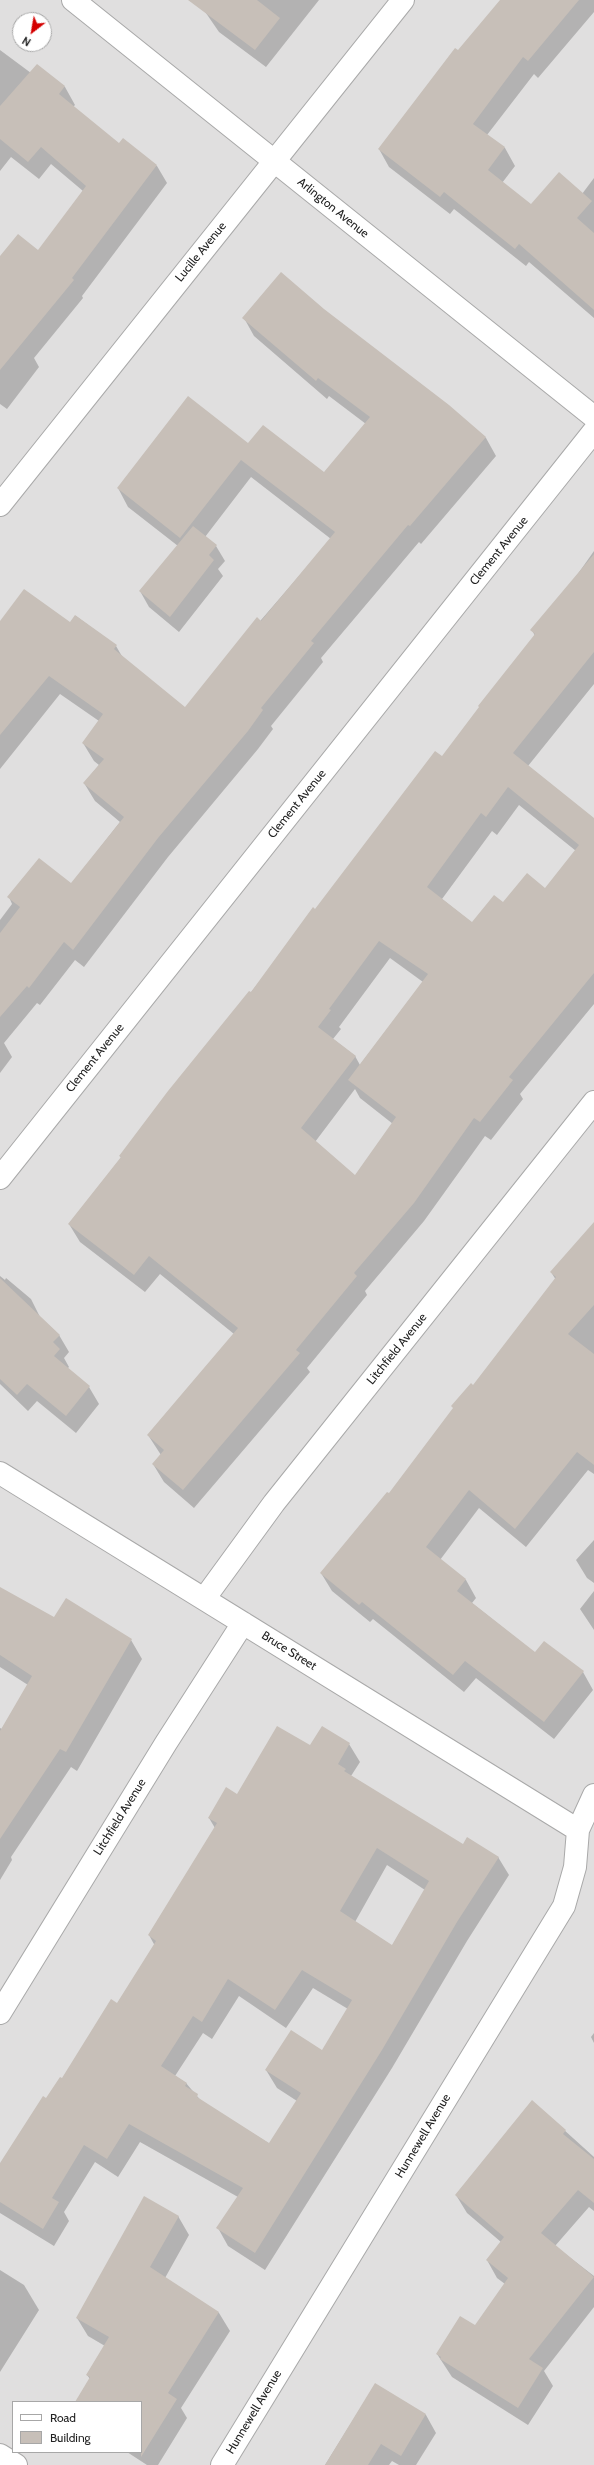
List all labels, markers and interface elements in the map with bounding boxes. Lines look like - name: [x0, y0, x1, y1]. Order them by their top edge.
- north arrow: [12, 12, 52, 52]
- text: N: [19, 33, 33, 49]
- street label: Arlington Avenue: [295, 175, 371, 241]
- street label: Lucille Avenue: [173, 219, 229, 285]
- street label: Clement Avenue: [467, 514, 531, 588]
- street label: Clement Avenue: [265, 767, 329, 841]
- street label: Clement Avenue: [63, 1021, 127, 1095]
- street label: Litchfield Avenue: [364, 1311, 430, 1387]
- street label: Bruce Street: [259, 1628, 319, 1674]
- street label: Litchfield Avenue: [91, 1776, 149, 1858]
- street label: Hunnewell Avenue: [392, 2091, 454, 2181]
- street label: Hunnewell Avenue: [223, 2367, 285, 2457]
- legend: [12, 2401, 142, 2453]
- text: Road: [50, 2410, 76, 2425]
- text: Building: [50, 2430, 91, 2445]

